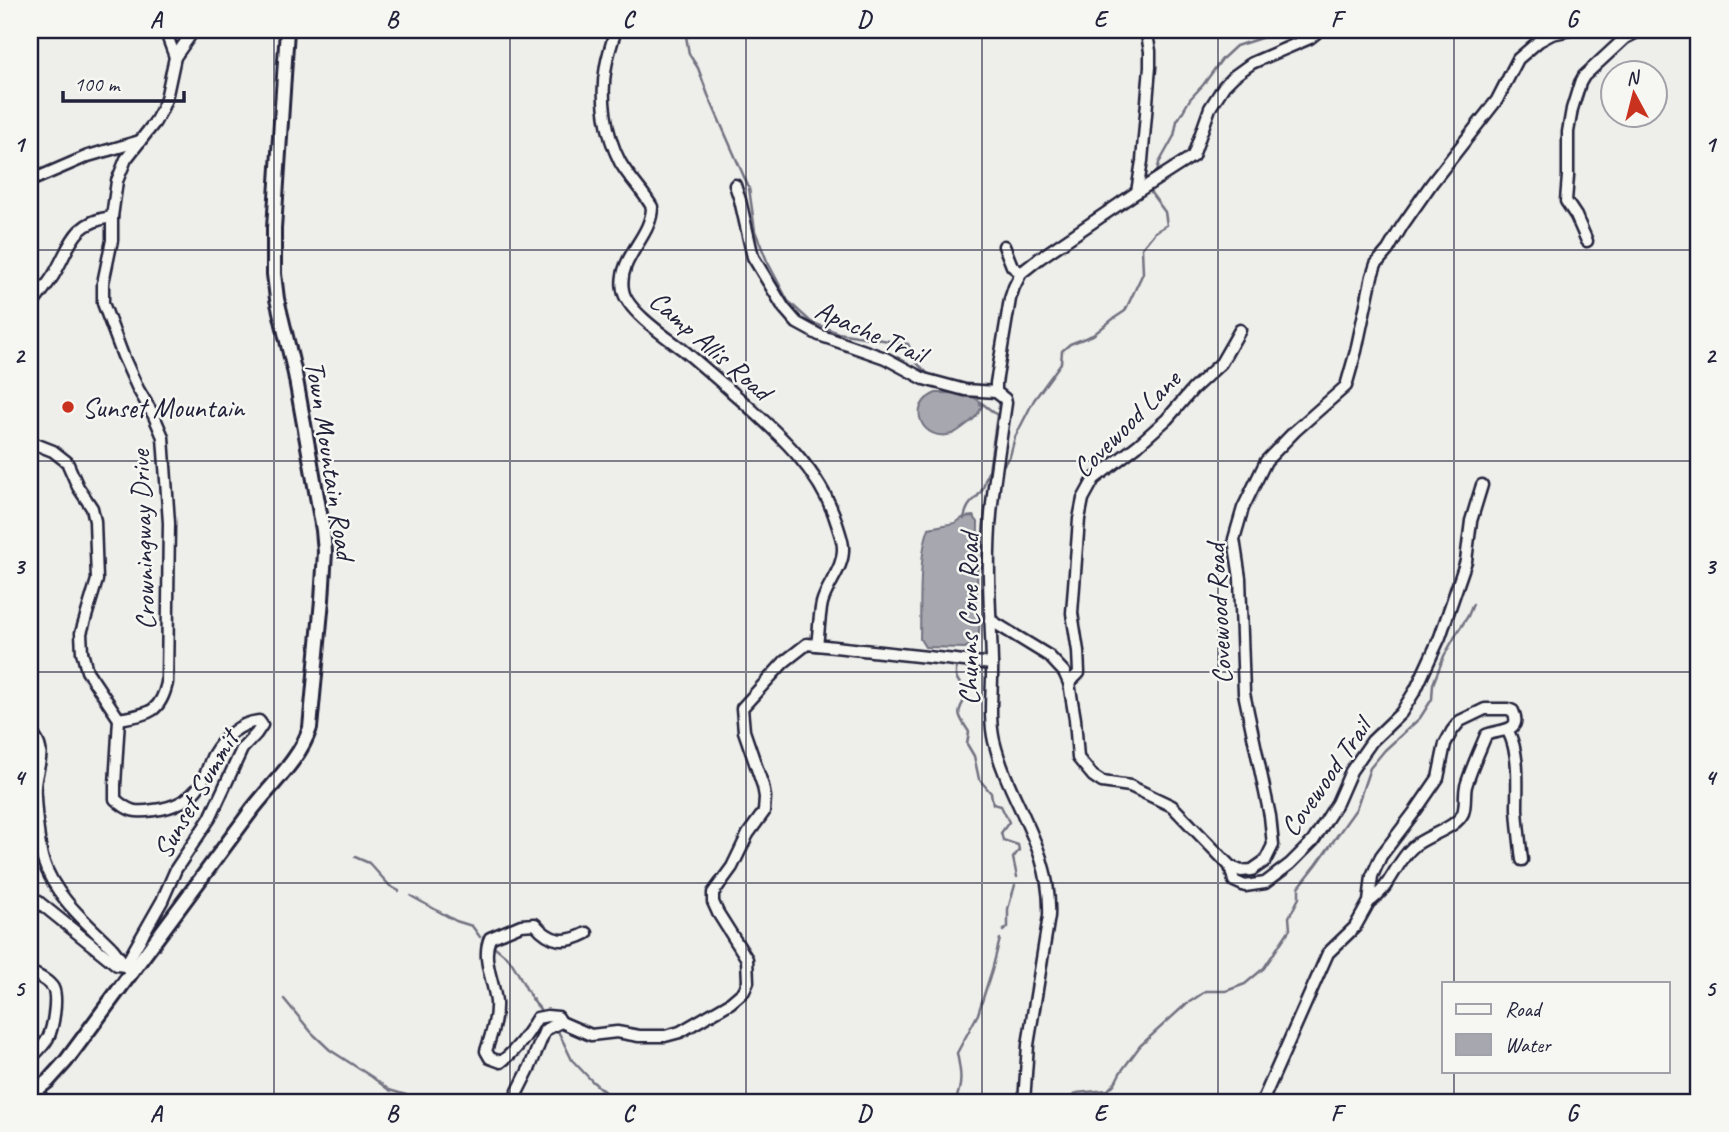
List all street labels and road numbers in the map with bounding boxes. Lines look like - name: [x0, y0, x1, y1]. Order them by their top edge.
- street label: Camp Allis Road: [642, 283, 782, 411]
- street label: Apache Trail: [810, 292, 936, 373]
- street label: Town Mountain Road: [298, 358, 364, 566]
- street label: Covewood Lane: [1065, 361, 1189, 485]
- street label: Crowningway Drive: [122, 447, 163, 631]
- street label: Chunns Cove Road: [951, 529, 986, 705]
- street label: Covewood Road: [1197, 539, 1240, 685]
- street label: Covewood Trail: [1272, 707, 1382, 843]
- street label: Sunset Summit: [145, 721, 248, 864]

